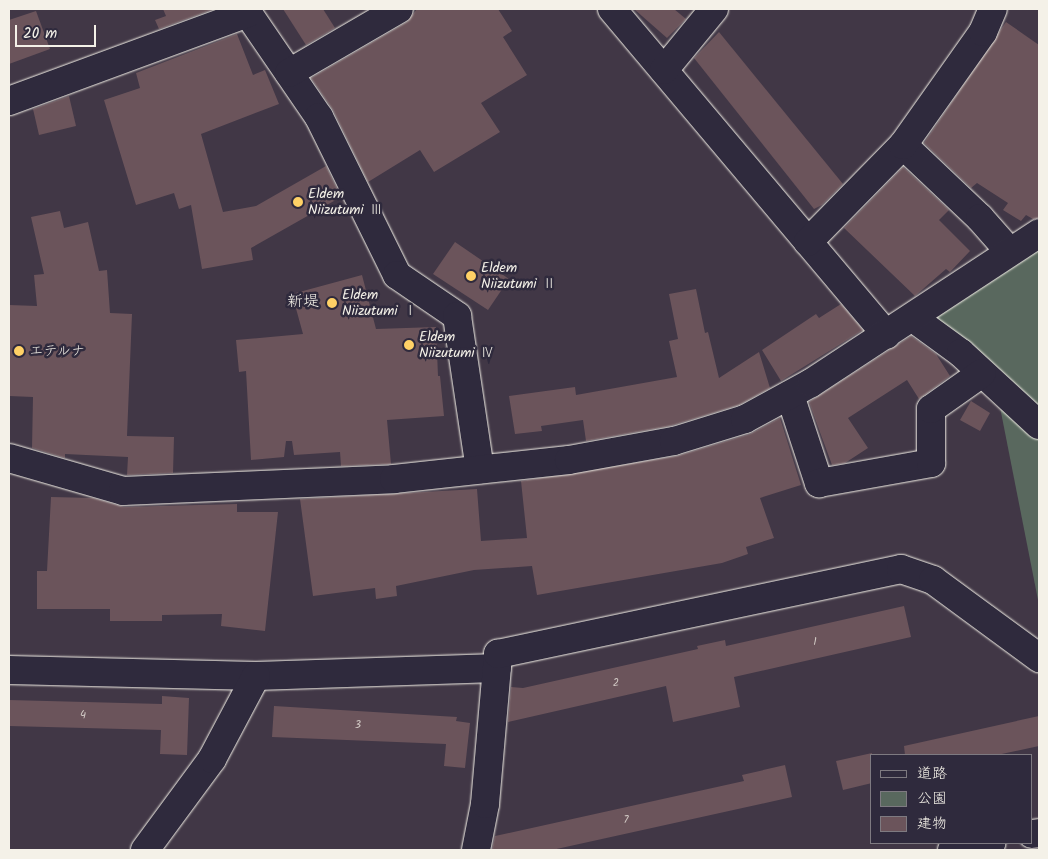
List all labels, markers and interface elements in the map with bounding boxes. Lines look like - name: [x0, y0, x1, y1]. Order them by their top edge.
- scale bar: [18, 15, 99, 47]
- text: 20 m: [23, 22, 57, 46]
- place label: Eldem Niizutumi Ⅲ: [308, 186, 383, 218]
- marker: Eldem Niizutumi Ⅲ: [292, 196, 304, 208]
- place label: Eldem Niizutumi Ⅱ: [481, 260, 556, 292]
- marker: Eldem Niizutumi Ⅱ: [465, 270, 477, 282]
- place label: Eldem Niizutumi Ⅰ: [342, 287, 417, 320]
- district label: 新堤: [287, 292, 319, 312]
- marker: Eldem Niizutumi Ⅰ: [326, 297, 338, 309]
- place label: Eldem Niizutumi Ⅳ: [419, 329, 494, 362]
- marker: Eldem Niizutumi Ⅳ: [403, 339, 415, 351]
- place label: エテルナ: [29, 343, 85, 359]
- marker: エテルナ: [13, 345, 25, 357]
- house number: 1: [813, 635, 817, 649]
- house number: 2: [613, 676, 619, 690]
- house number: 4: [80, 708, 86, 722]
- house number: 3: [355, 718, 361, 732]
- legend: [870, 754, 1033, 844]
- text: 道路: [917, 762, 947, 786]
- text: 公園: [917, 787, 947, 811]
- text: 建物: [917, 812, 947, 836]
- house number: 7: [623, 813, 629, 827]

